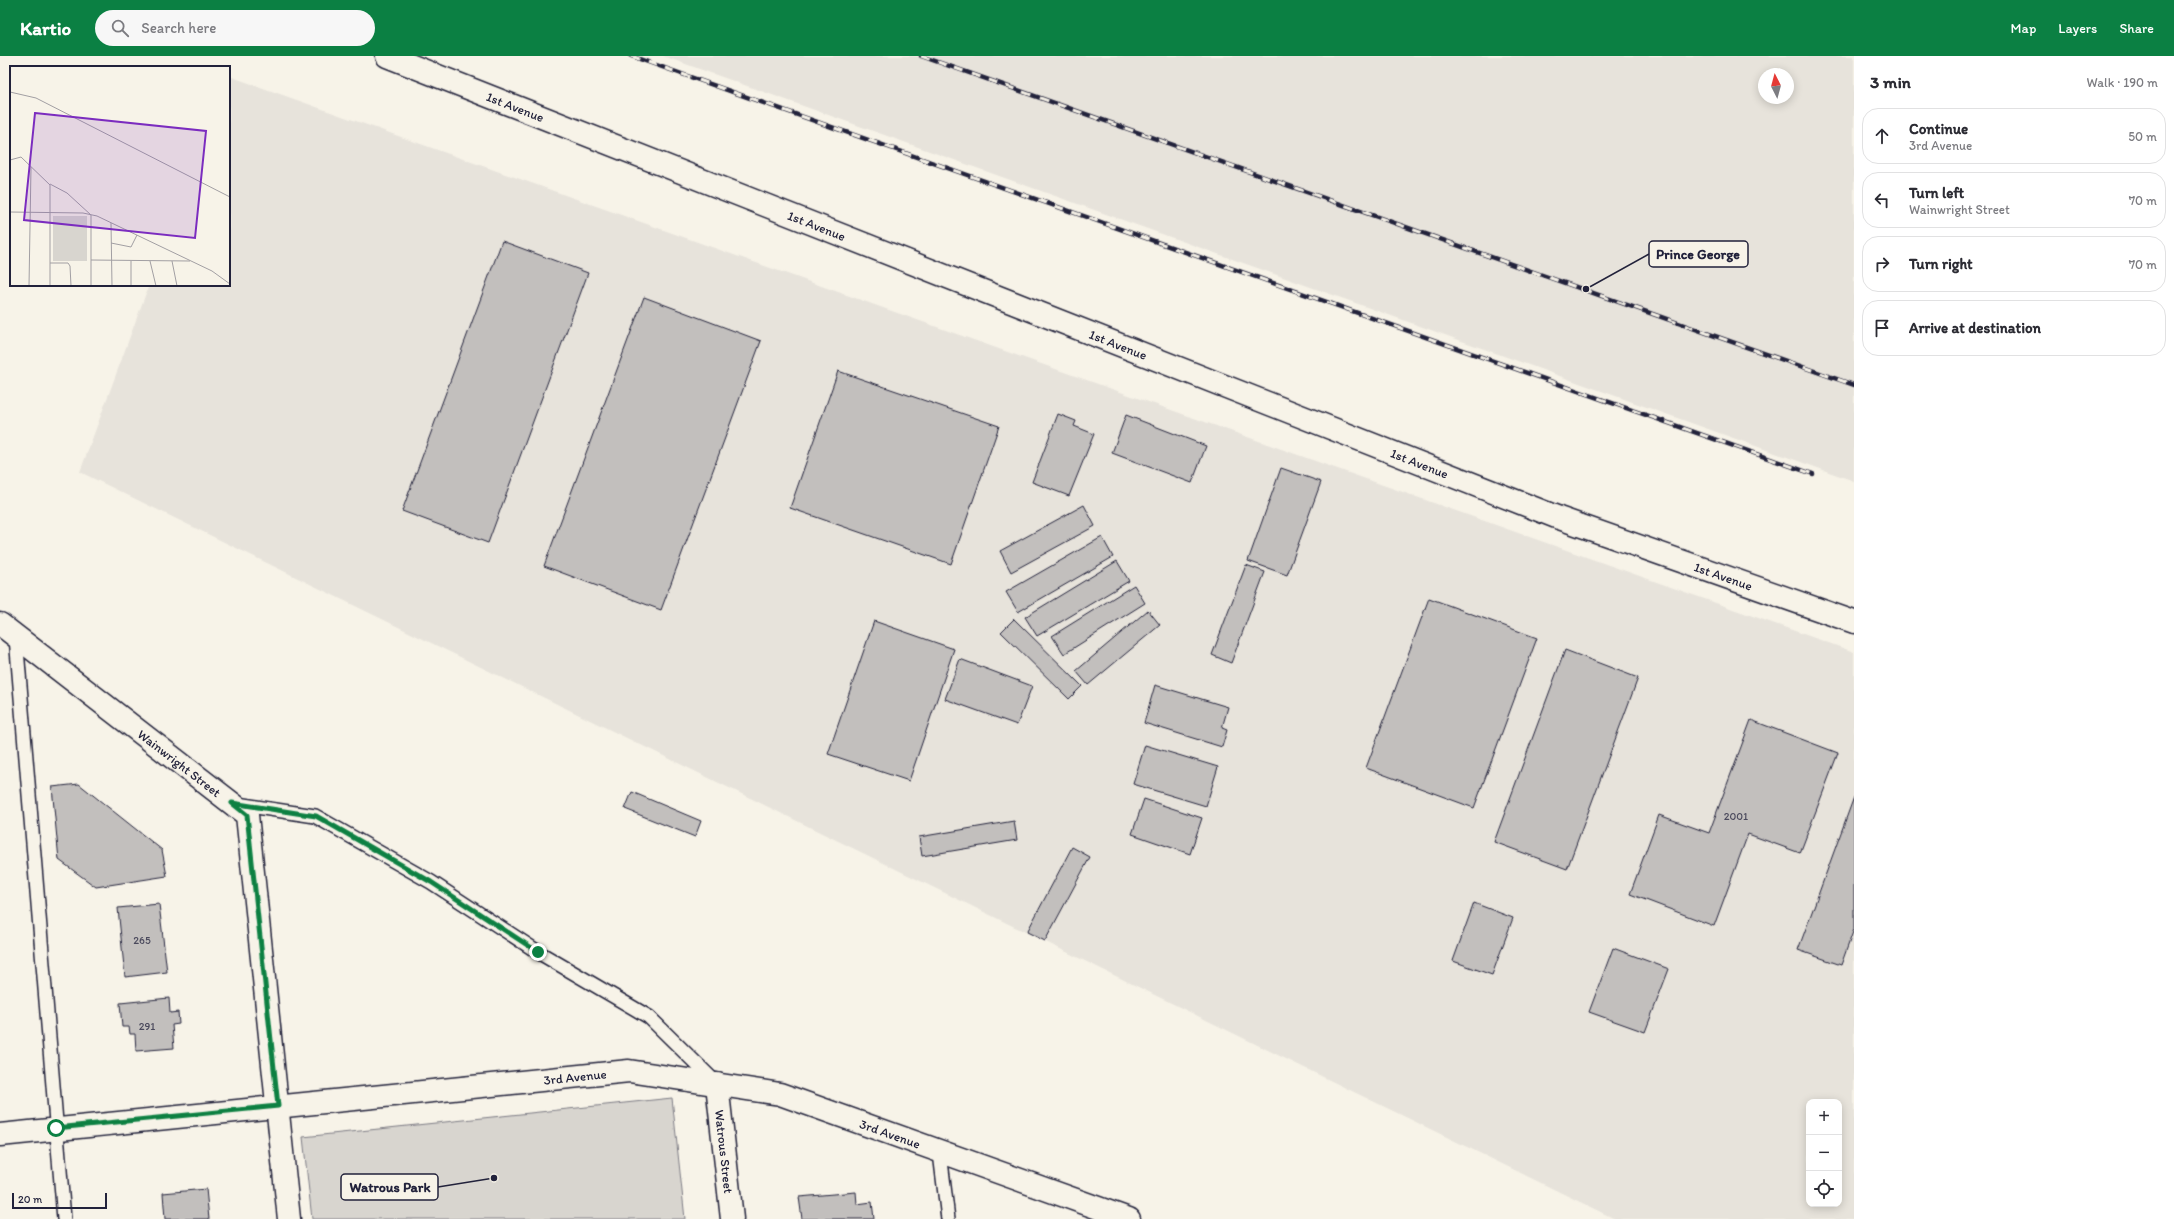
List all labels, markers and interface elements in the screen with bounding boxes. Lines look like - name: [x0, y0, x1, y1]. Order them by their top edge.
- search box: [95, 10, 375, 46]
- text: Kartio: [20, 17, 71, 40]
- icon: search: [109, 17, 131, 39]
- text: Search here: [141, 19, 216, 37]
- text: Map: [2011, 20, 2036, 37]
- text: Layers: [2058, 20, 2097, 37]
- text: Share: [2119, 20, 2154, 37]
- inset map: [10, 66, 230, 286]
- north arrow: [1758, 68, 1794, 104]
- text: 3 min: [1870, 72, 1911, 92]
- text: Walk · 190 m: [2087, 75, 2158, 90]
- street label: 1st Avenue: [484, 88, 546, 125]
- text: Continue: [1909, 120, 1968, 138]
- icon: ahead: [1871, 125, 1893, 147]
- text: 50 m: [2128, 129, 2157, 144]
- text: 3rd Avenue: [1909, 138, 1972, 153]
- text: Turn left: [1909, 184, 1964, 202]
- icon: left: [1871, 189, 1893, 211]
- text: 70 m: [2129, 193, 2157, 208]
- text: Wainwright Street: [1909, 202, 2010, 217]
- street label: 1st Avenue: [786, 207, 848, 244]
- callout: Prince George: [1649, 241, 1748, 267]
- text: Prince George: [1656, 246, 1740, 263]
- icon: right: [1871, 253, 1893, 275]
- text: Turn right: [1909, 255, 1973, 273]
- text: 70 m: [2129, 257, 2157, 272]
- icon: arrive: [1871, 317, 1893, 339]
- text: Arrive at destination: [1909, 319, 2041, 337]
- street label: 1st Avenue: [1087, 326, 1149, 362]
- street label: 1st Avenue: [1389, 445, 1451, 481]
- street label: 1st Avenue: [1692, 559, 1755, 593]
- street label: Wainwright Street: [135, 726, 224, 800]
- house number: 2001: [1724, 810, 1748, 823]
- house number: 265: [133, 934, 151, 947]
- route end: [529, 943, 547, 961]
- house number: 291: [139, 1020, 155, 1033]
- street label: 3rd Avenue: [543, 1066, 607, 1087]
- map controls: [1806, 1099, 1842, 1207]
- button: +: [1806, 1099, 1842, 1135]
- street label: Watrous Street: [712, 1109, 737, 1194]
- street label: 3rd Avenue: [858, 1116, 923, 1151]
- route start: [47, 1119, 65, 1137]
- button: −: [1806, 1135, 1842, 1171]
- button: locate: [1806, 1171, 1842, 1207]
- callout: Watrous Park: [341, 1174, 438, 1200]
- text: Watrous Park: [349, 1179, 431, 1196]
- scale bar: [12, 1191, 107, 1210]
- text: 20 m: [18, 1193, 42, 1206]

